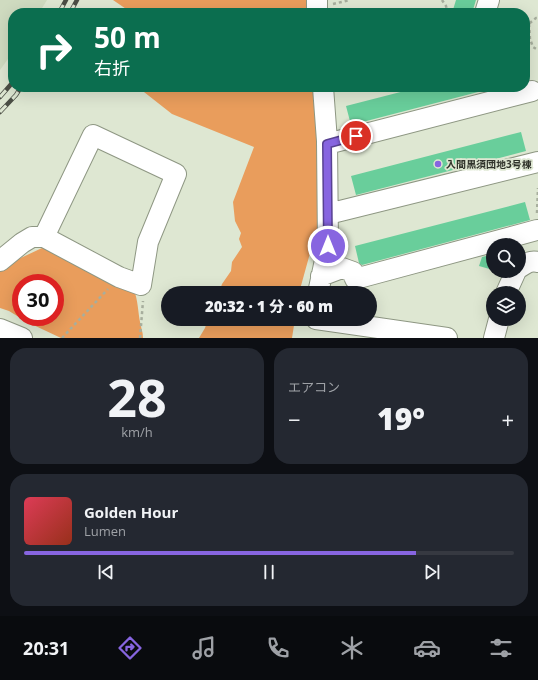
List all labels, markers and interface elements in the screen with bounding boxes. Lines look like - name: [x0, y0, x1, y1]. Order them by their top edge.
- text: 50 m: [94, 18, 161, 56]
- icon: right: [28, 24, 80, 76]
- text: 右折: [94, 56, 130, 80]
- pin: [339, 119, 373, 153]
- icon: arrive: [345, 125, 367, 147]
- place label: 入間黒須団地3号棟: [446, 157, 532, 171]
- marker: 入間黒須団地3号棟: [433, 159, 443, 169]
- position arrow: [307, 225, 349, 267]
- map controls: [486, 238, 526, 326]
- button: search: [486, 238, 526, 278]
- speed limit sign: 30: [12, 274, 64, 326]
- button: layers: [486, 286, 526, 326]
- text: 20:32 · 1 分 · 60 m: [205, 296, 333, 316]
- text: 28: [107, 361, 167, 432]
- text: エアコン: [288, 378, 340, 396]
- text: 19°: [377, 398, 425, 439]
- text: −: [288, 404, 301, 434]
- text: +: [501, 404, 514, 434]
- text: km/h: [121, 423, 153, 441]
- text: Golden Hour: [84, 502, 178, 522]
- text: Lumen: [84, 522, 126, 540]
- icon: previous: [95, 561, 117, 583]
- icon: pause: [258, 561, 280, 583]
- icon: next: [421, 561, 443, 583]
- icon: directions: [116, 634, 144, 662]
- icon: music: [190, 634, 218, 662]
- icon: phone: [264, 634, 292, 662]
- icon: climate: [338, 634, 366, 662]
- icon: car: [413, 634, 441, 662]
- icon: filters: [487, 634, 515, 662]
- text: 20:31: [23, 636, 69, 660]

